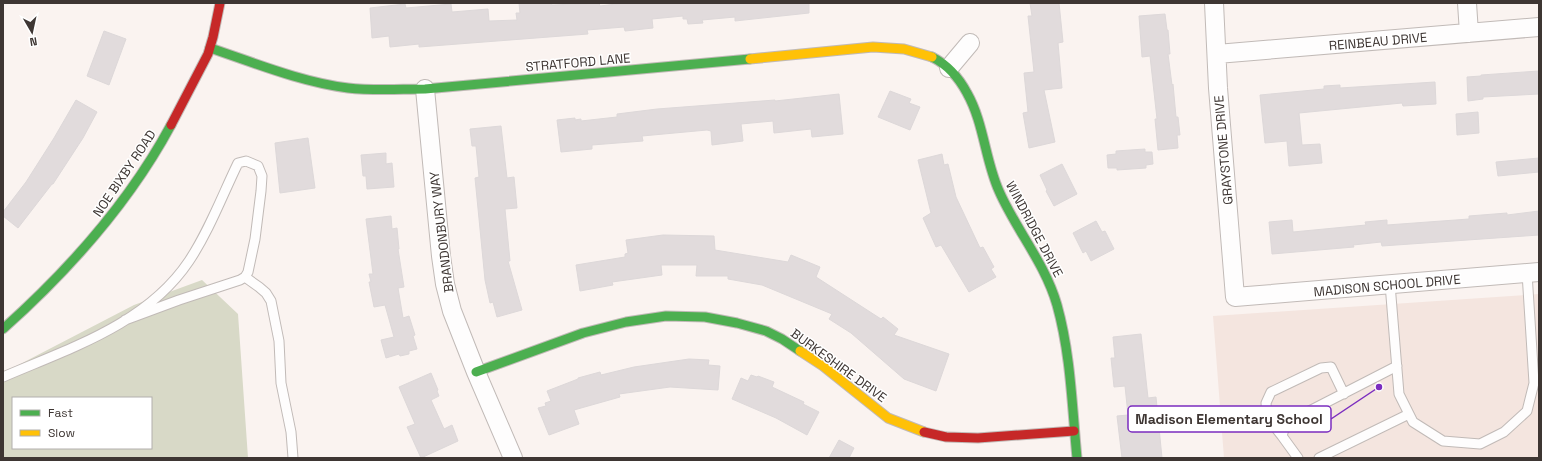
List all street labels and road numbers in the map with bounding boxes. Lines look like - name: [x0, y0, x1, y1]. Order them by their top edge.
- street label: REINBEAU DRIVE: [1328, 29, 1428, 54]
- street label: STRATFORD LANE: [525, 49, 631, 76]
- street label: GRAYSTONE DRIVE: [1210, 94, 1237, 205]
- street label: NOE BIXBY ROAD: [89, 127, 160, 220]
- street label: BRANDONBURY WAY: [426, 170, 457, 294]
- street label: WINDRIDGE DRIVE: [1002, 178, 1067, 280]
- street label: MADISON SCHOOL DRIVE: [1313, 271, 1461, 300]
- street label: BURKESHIRE DRIVE: [787, 325, 890, 406]

